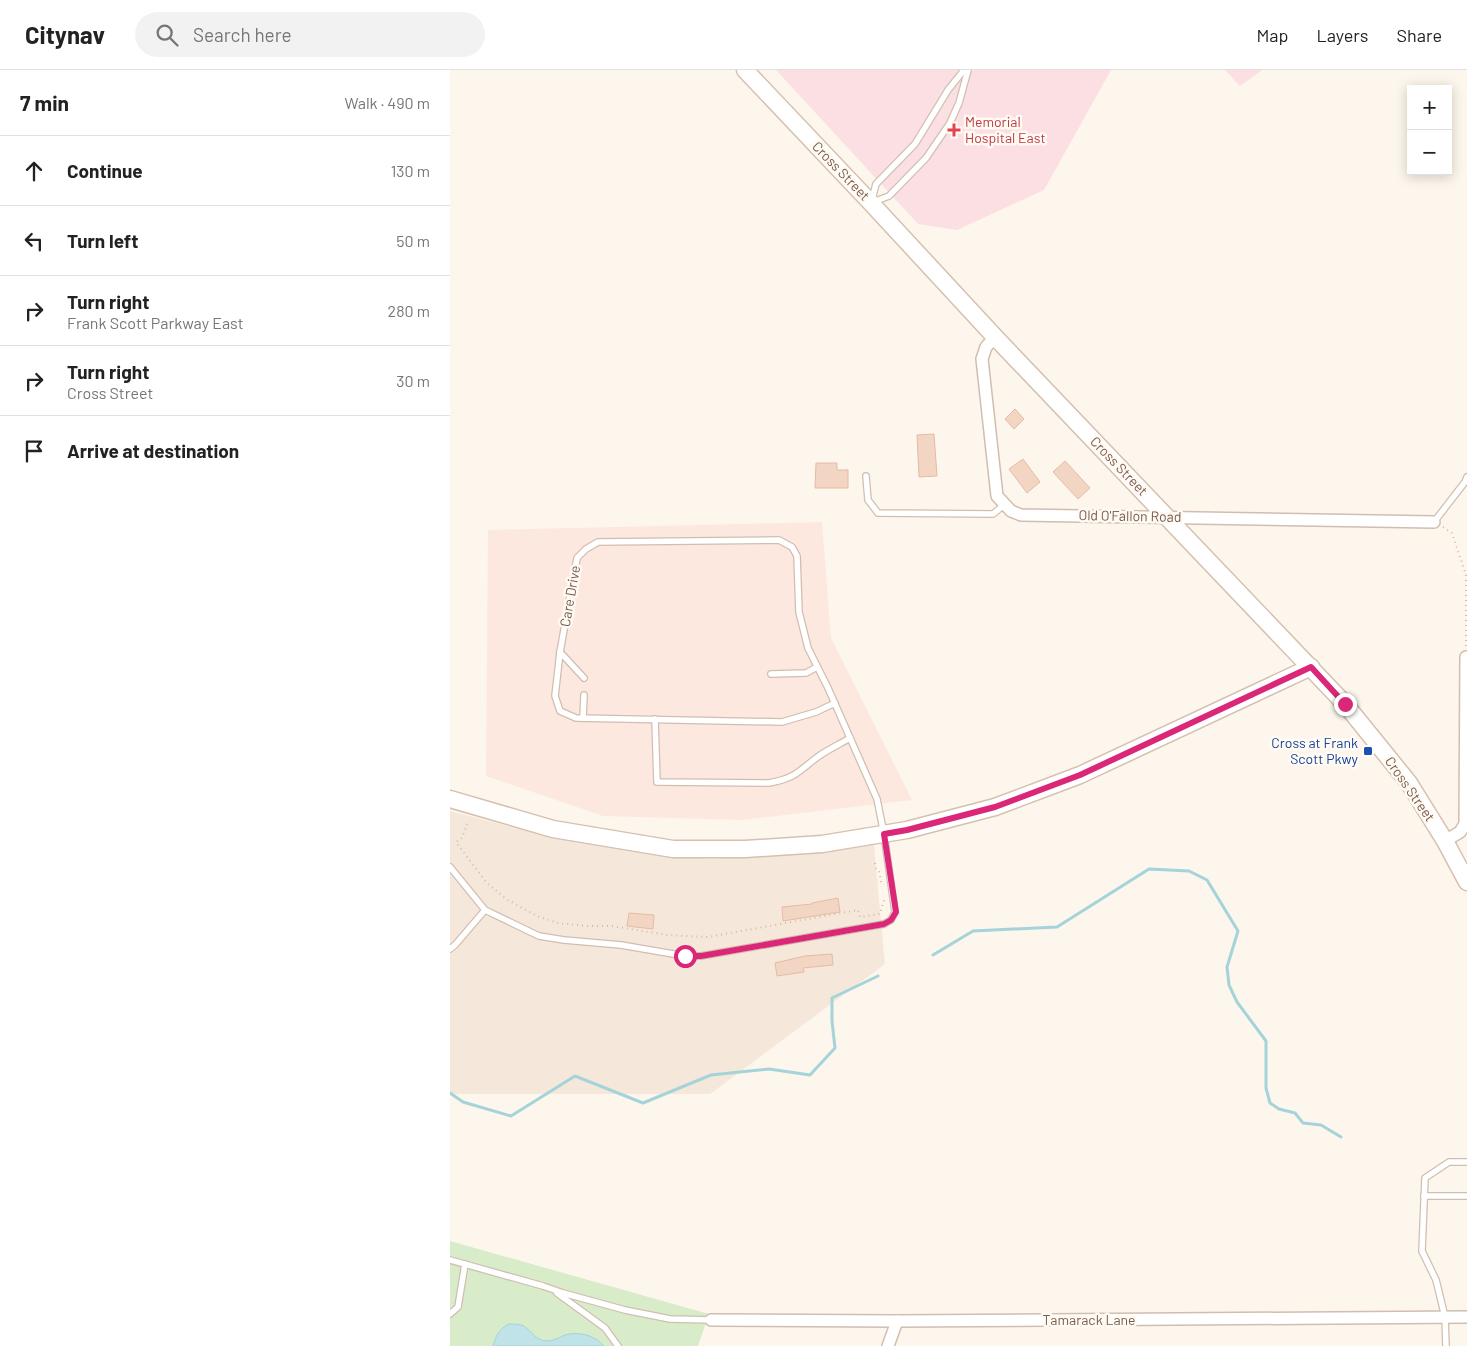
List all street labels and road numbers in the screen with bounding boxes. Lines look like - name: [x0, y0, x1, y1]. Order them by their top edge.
- street label: Cross Street: [809, 138, 874, 204]
- street label: Cross Street: [1087, 433, 1152, 499]
- street label: Old O'Fallon Road: [1078, 506, 1182, 525]
- street label: Care Drive: [556, 564, 583, 628]
- street label: Cross Street: [1382, 753, 1439, 824]
- street label: Tamarack Lane: [1043, 1311, 1135, 1328]

